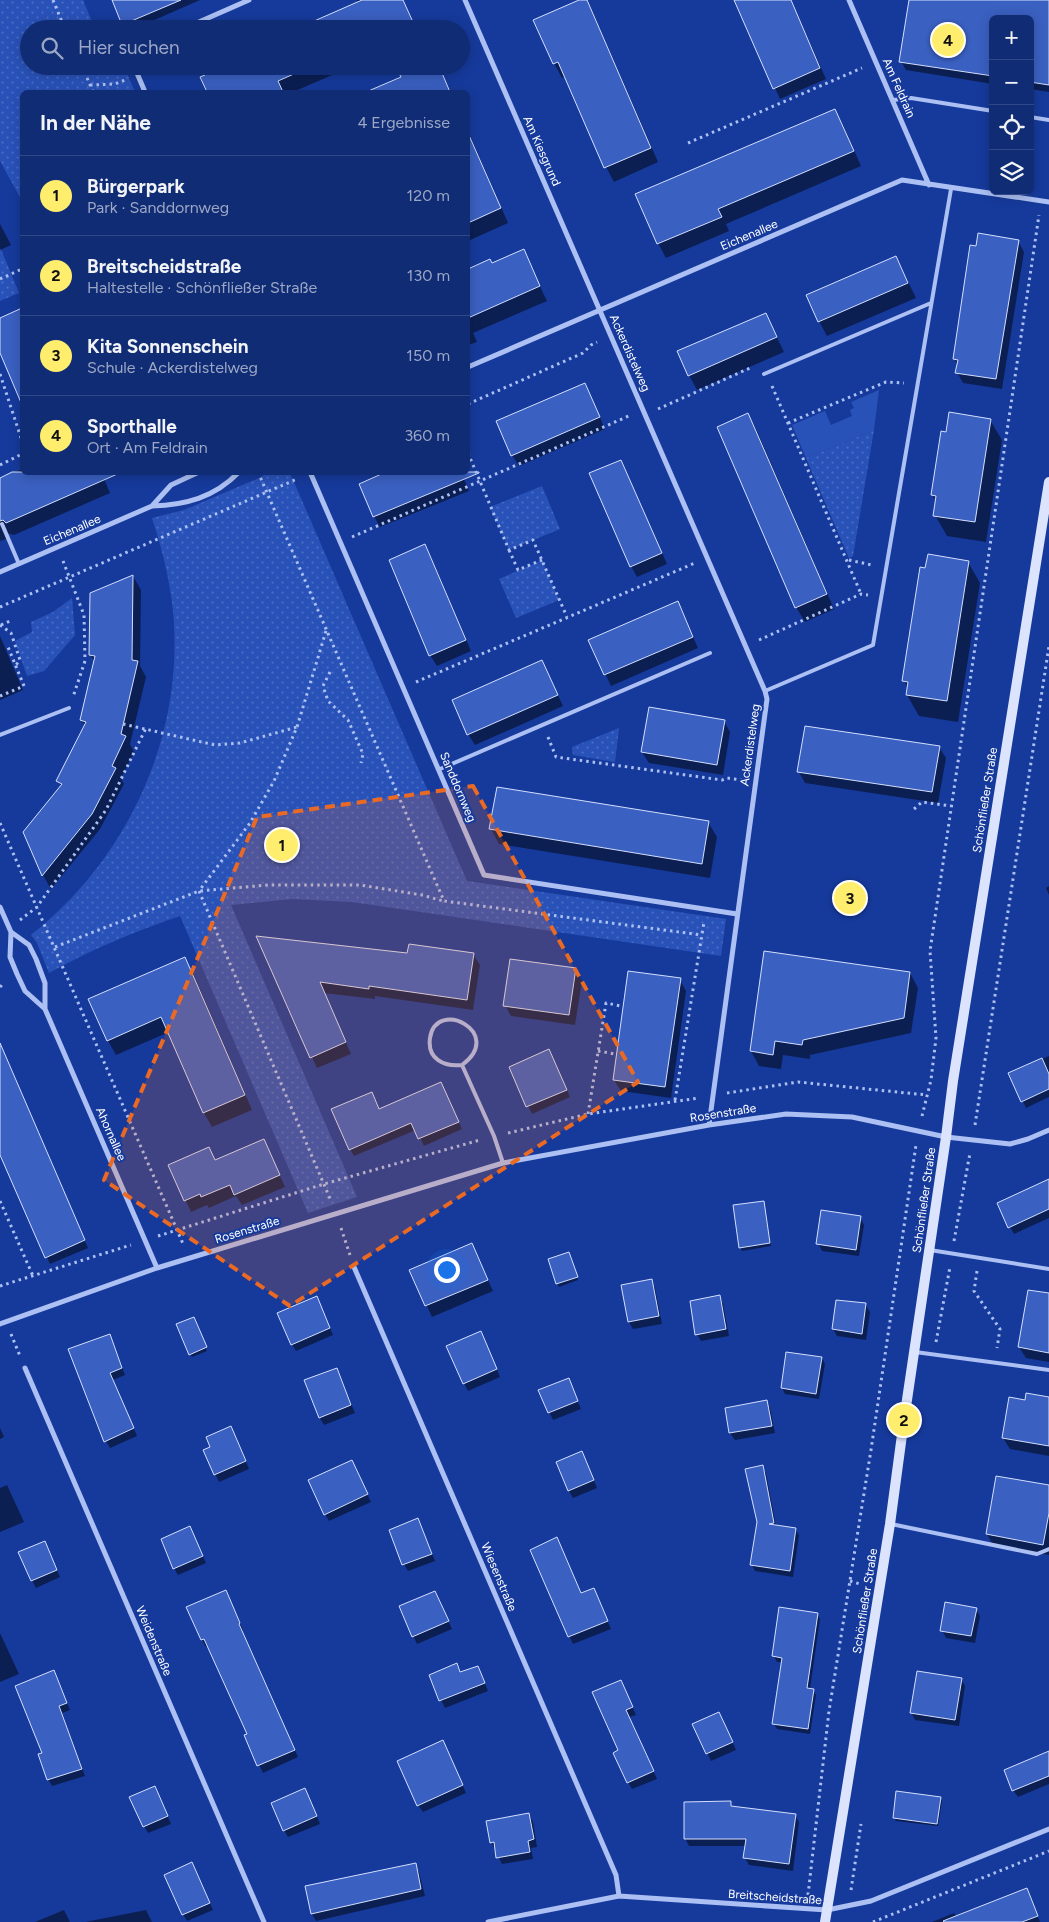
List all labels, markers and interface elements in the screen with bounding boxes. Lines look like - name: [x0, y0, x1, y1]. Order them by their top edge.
- map controls: [989, 15, 1034, 195]
- button: +: [989, 15, 1034, 60]
- search box: [20, 20, 470, 75]
- pin: 4: [932, 21, 964, 59]
- icon: search: [38, 34, 66, 62]
- text: Hier suchen: [78, 36, 179, 59]
- street label: Am Feldrain: [880, 56, 918, 120]
- button: −: [989, 60, 1034, 105]
- button: locate: [989, 105, 1034, 150]
- text: In der Nähe: [40, 110, 151, 135]
- text: 4 Ergebnisse: [357, 113, 450, 132]
- street label: Am Kiesgrund: [520, 114, 564, 188]
- button: layers: [989, 150, 1034, 195]
- text: Bürgerpark: [87, 175, 185, 198]
- text: 1: [53, 186, 59, 205]
- text: 120 m: [407, 186, 450, 205]
- text: Park · Sanddornweg: [87, 198, 229, 217]
- street label: Eichenallee: [718, 217, 780, 253]
- text: Breitscheidstraße: [87, 255, 241, 278]
- text: 2: [51, 266, 61, 285]
- text: 130 m: [407, 266, 450, 285]
- text: Haltestelle · Schönfließer Straße: [87, 278, 317, 297]
- street label: Ackerdistelweg: [607, 312, 653, 394]
- text: Kita Sonnenschein: [87, 335, 249, 358]
- text: 3: [52, 346, 60, 365]
- text: 150 m: [406, 346, 450, 365]
- text: Schule · Ackerdistelweg: [87, 358, 258, 377]
- text: Sporthalle: [87, 415, 177, 438]
- text: 4: [51, 426, 61, 445]
- text: 360 m: [404, 426, 450, 445]
- text: Ort · Am Feldrain: [87, 438, 208, 457]
- street label: Eichenallee: [41, 512, 103, 548]
- street label: Ackerdistelweg: [737, 703, 763, 787]
- street label: Schönfließer Straße: [970, 746, 1000, 854]
- street label: Sanddornweg: [437, 750, 479, 824]
- pin: 1: [266, 826, 298, 864]
- pin: 3: [834, 879, 866, 917]
- street label: Rosenstraße: [689, 1101, 758, 1125]
- street label: Ahornallee: [93, 1105, 129, 1163]
- street label: Schönfließer Straße: [910, 1146, 938, 1254]
- street label: Rosenstraße: [213, 1213, 281, 1246]
- your location: [434, 1257, 460, 1283]
- pin: 2: [888, 1401, 920, 1439]
- street label: Wiesenstraße: [478, 1541, 520, 1614]
- street label: Schönfließer Straße: [850, 1547, 880, 1655]
- street label: Weidenstraße: [133, 1604, 175, 1678]
- street label: Breitscheidstraße: [728, 1887, 823, 1907]

